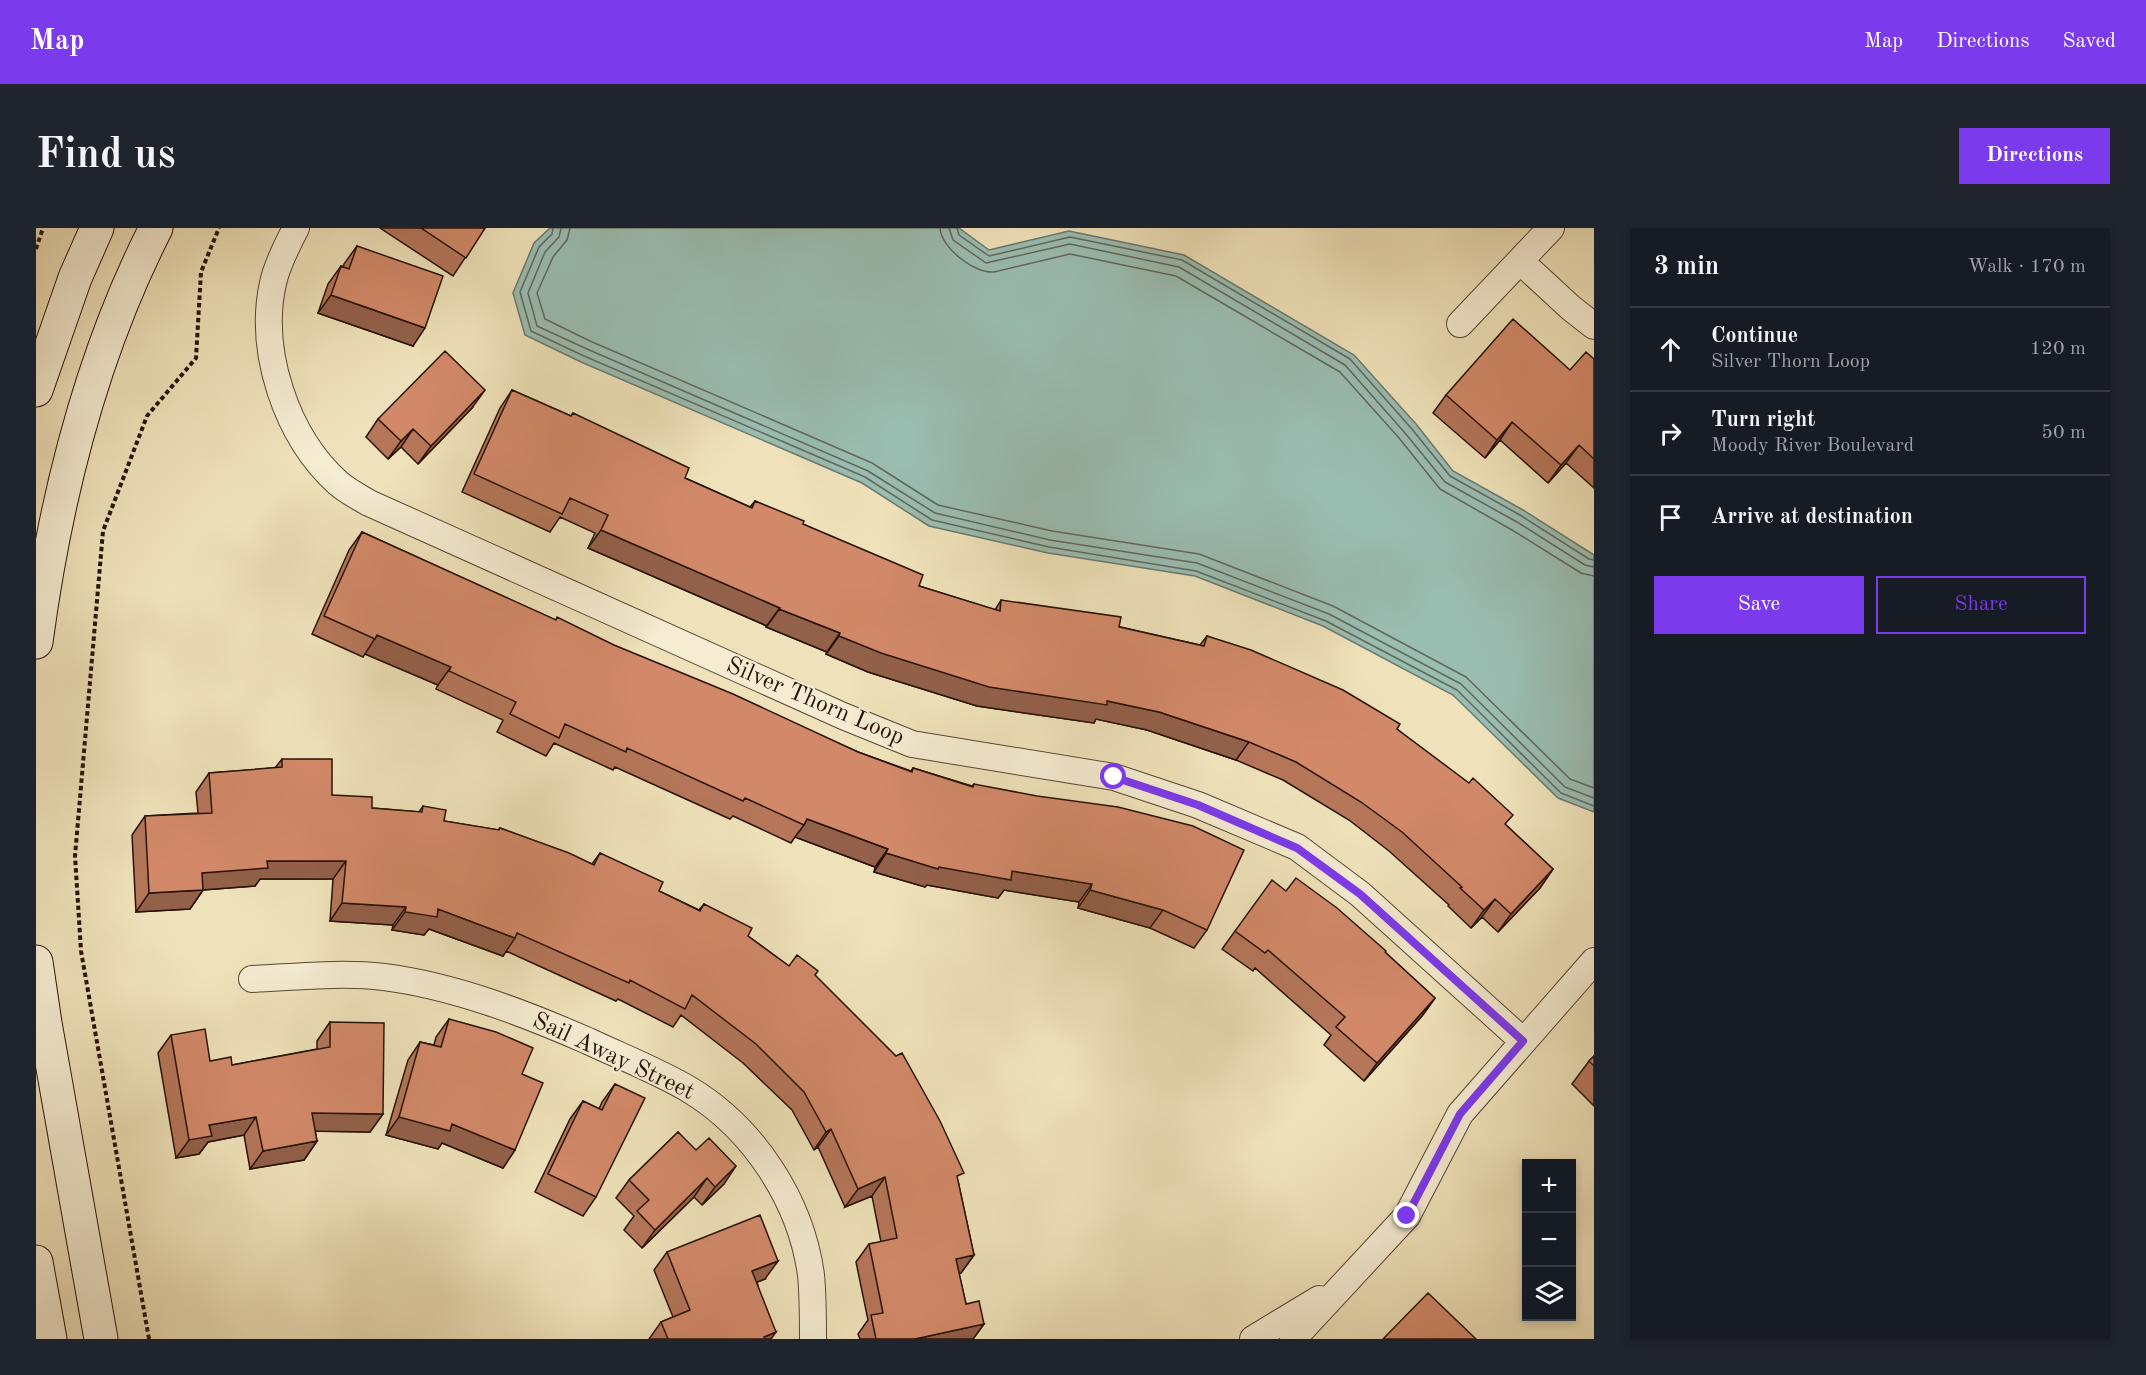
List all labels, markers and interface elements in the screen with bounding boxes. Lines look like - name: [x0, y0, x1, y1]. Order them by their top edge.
- text: Map: [30, 28, 84, 56]
- text: Map: [1864, 31, 1903, 52]
- text: Directions: [1936, 31, 2030, 52]
- text: Saved: [2063, 31, 2116, 52]
- button: Directions: [1959, 128, 2110, 184]
- text: Find us: [36, 135, 175, 177]
- text: 3 min: [1654, 254, 1719, 280]
- text: Walk · 170 m: [1967, 257, 2086, 277]
- text: Continue: [1711, 325, 1798, 347]
- icon: ahead: [1654, 333, 1687, 366]
- text: 120 m: [2030, 339, 2086, 359]
- text: Silver Thorn Loop: [1711, 352, 1870, 372]
- text: Turn right: [1711, 409, 1815, 431]
- icon: right: [1654, 417, 1687, 450]
- text: 50 m: [2041, 423, 2086, 443]
- text: Moody River Boulevard: [1711, 436, 1914, 456]
- icon: arrive: [1654, 501, 1687, 534]
- text: Arrive at destination: [1711, 506, 1913, 528]
- button: Save: [1654, 576, 1864, 634]
- button: Share: [1876, 576, 2086, 634]
- street label: Silver Thorn Loop: [722, 654, 908, 750]
- route start: [1100, 763, 1126, 789]
- street label: Sail Away Street: [528, 1009, 698, 1105]
- map controls: [1522, 1159, 1576, 1321]
- button: +: [1522, 1159, 1576, 1213]
- route end: [1393, 1202, 1419, 1228]
- button: −: [1522, 1213, 1576, 1267]
- button: layers: [1522, 1267, 1576, 1321]

